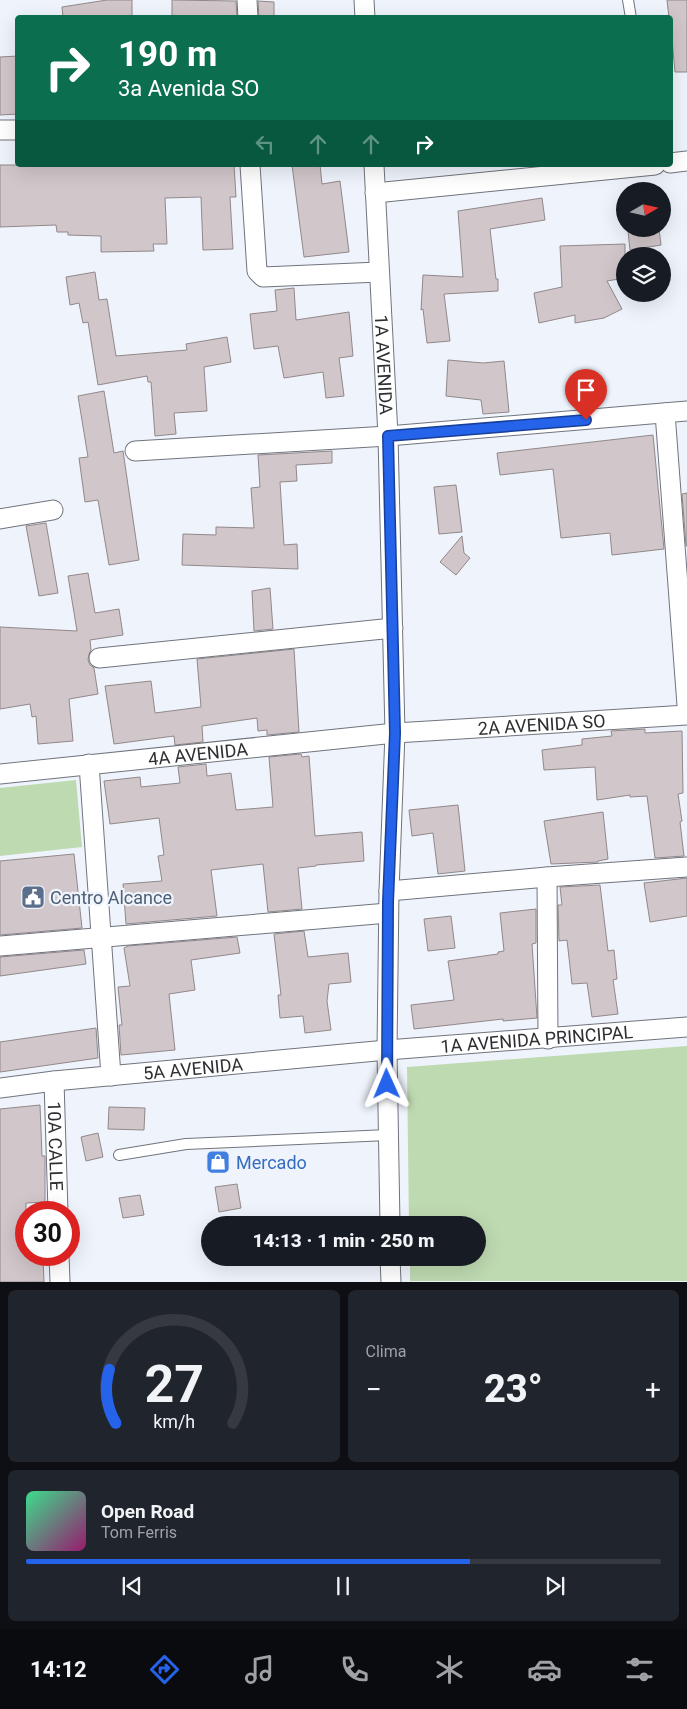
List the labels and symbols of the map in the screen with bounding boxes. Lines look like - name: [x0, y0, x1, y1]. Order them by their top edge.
- north arrow: [616, 182, 671, 238]
- street label: 1A AVENIDA: [371, 314, 397, 416]
- pin: [565, 369, 607, 420]
- street label: 2A AVENIDA SO: [477, 710, 606, 738]
- street label: 4A AVENIDA: [147, 738, 249, 769]
- public building icon: Centro Alcance: [20, 884, 46, 910]
- place label: Centro Alcance: [50, 887, 172, 908]
- street label: 1A AVENIDA PRINCIPAL: [440, 1021, 634, 1056]
- street label: 5A AVENIDA: [142, 1053, 244, 1083]
- position arrow: [360, 1057, 412, 1109]
- street label: 10A CALLE: [44, 1101, 68, 1191]
- shop icon: Mercado: [205, 1149, 231, 1175]
- place label: Mercado: [236, 1152, 307, 1173]
- speed limit sign: 30: [15, 1201, 80, 1266]

